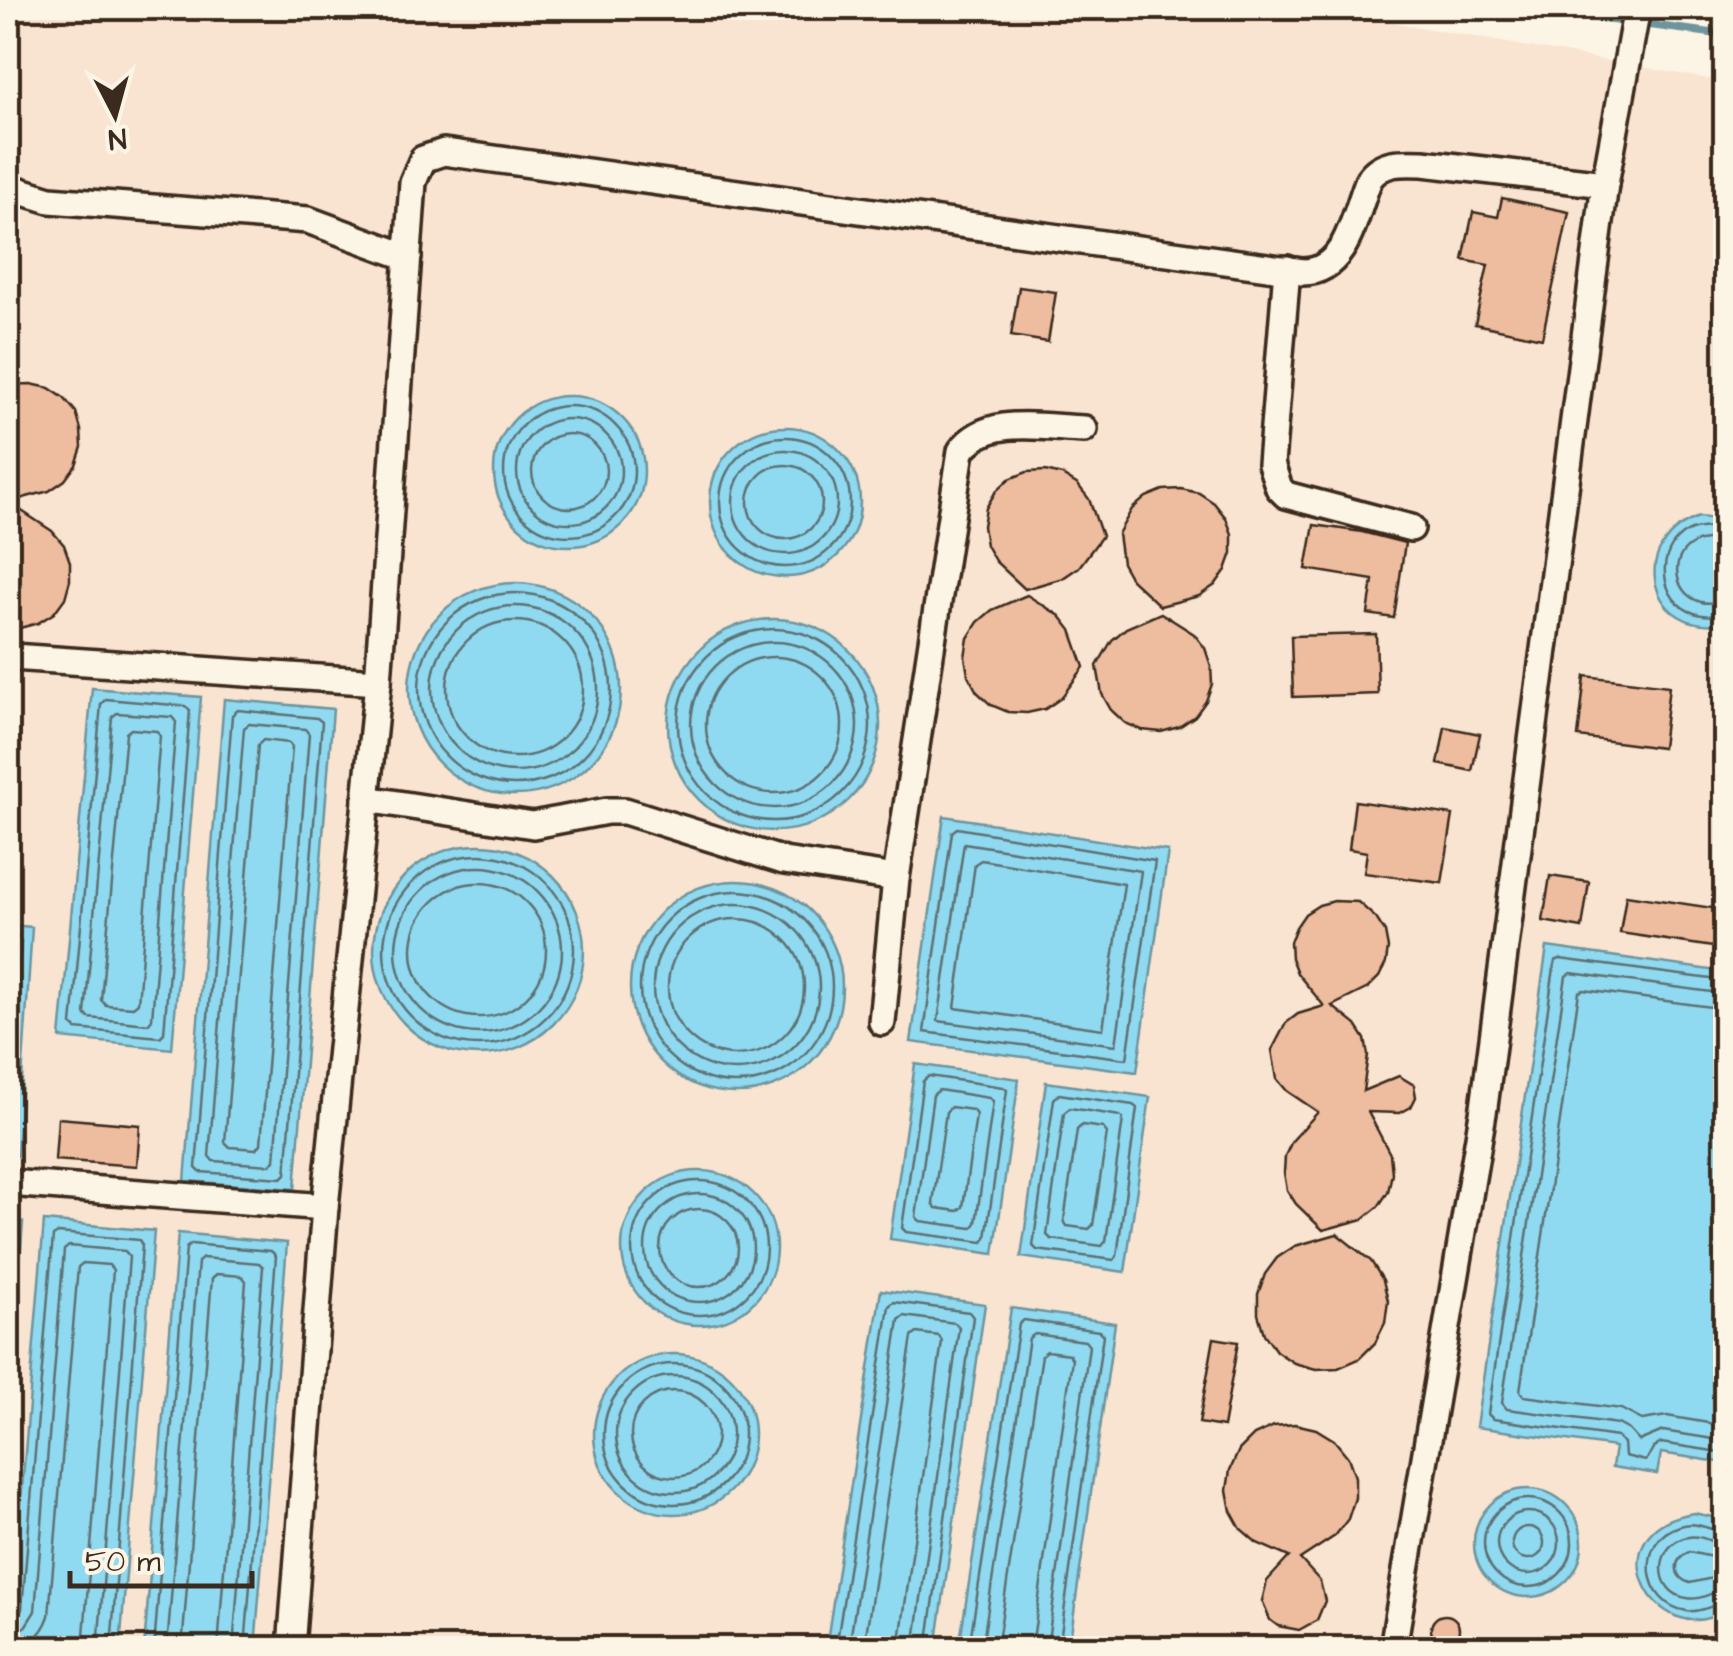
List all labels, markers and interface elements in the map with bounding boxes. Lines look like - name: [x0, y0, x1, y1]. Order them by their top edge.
- north arrow: [65, 65, 165, 165]
- text: N: [106, 118, 128, 159]
- scale bar: [70, 1526, 252, 1588]
- text: 50 m: [85, 1541, 161, 1583]

